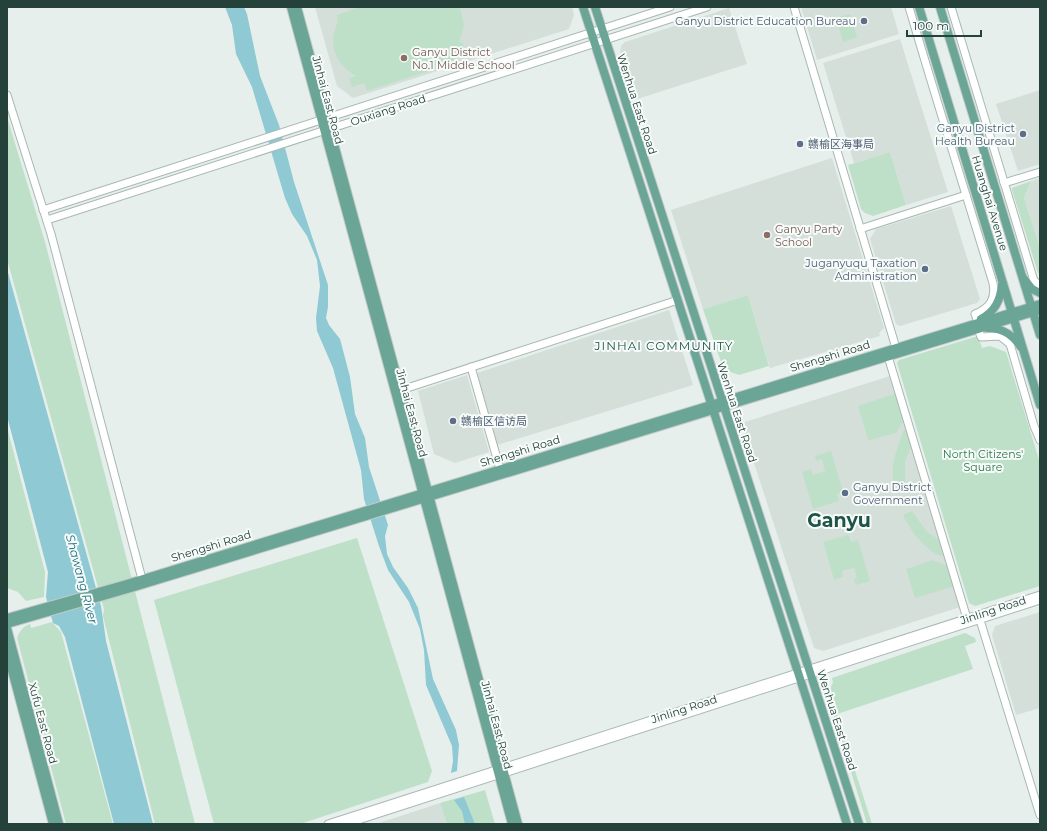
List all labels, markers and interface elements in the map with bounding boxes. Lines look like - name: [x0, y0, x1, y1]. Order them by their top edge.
- scale bar: [907, 12, 981, 38]
- place label: Ganyu District Education Bureau: [675, 14, 856, 28]
- marker: Ganyu District Education Bureau: [859, 16, 869, 26]
- text: 100 m: [913, 18, 949, 33]
- place label: Ganyu District No.1 Middle School: [412, 45, 515, 72]
- street label: Wenhua East Road: [614, 52, 660, 156]
- street label: Jinhai East Road: [309, 53, 347, 146]
- marker: Ganyu District No.1 Middle School: [399, 53, 409, 63]
- street label: Ouxiang Road: [348, 91, 428, 129]
- place label: Ganyu District Health Bureau: [935, 121, 1016, 148]
- marker: Ganyu District Health Bureau: [1018, 129, 1028, 139]
- place label: 赣榆区海事局: [808, 137, 874, 151]
- marker: 赣榆区海事局: [795, 139, 805, 149]
- street label: Huanghai Avenue: [969, 154, 1011, 253]
- place label: Ganyu Party School: [775, 222, 842, 249]
- marker: Ganyu Party School: [762, 230, 772, 240]
- place label: Juganyuqu Taxation Administration: [804, 256, 917, 283]
- marker: Juganyuqu Taxation Administration: [920, 264, 930, 274]
- street label: Shengshi Road: [788, 337, 872, 375]
- district label: JINHAI COMMUNITY: [594, 338, 733, 353]
- street label: Wenhua East Road: [714, 360, 760, 464]
- street label: Jinhai East Road: [393, 366, 431, 459]
- place label: 赣榆区信访局: [461, 414, 527, 428]
- marker: 赣榆区信访局: [448, 416, 458, 426]
- street label: Shengshi Road: [478, 432, 562, 470]
- park label: North Citizens' Square: [943, 447, 1023, 474]
- place label: Ganyu District Government: [853, 480, 932, 507]
- marker: Ganyu District Government: [840, 488, 850, 498]
- district label: Ganyu: [807, 509, 871, 532]
- street label: Shengshi Road: [169, 527, 253, 565]
- water label: Shawang River: [63, 533, 101, 626]
- street label: Jinling Road: [957, 593, 1028, 628]
- street label: Wenhua East Road: [814, 668, 860, 772]
- street label: Jinhai East Road: [478, 678, 516, 771]
- street label: Xufu East Road: [25, 681, 61, 765]
- street label: Jinling Road: [648, 692, 719, 727]

